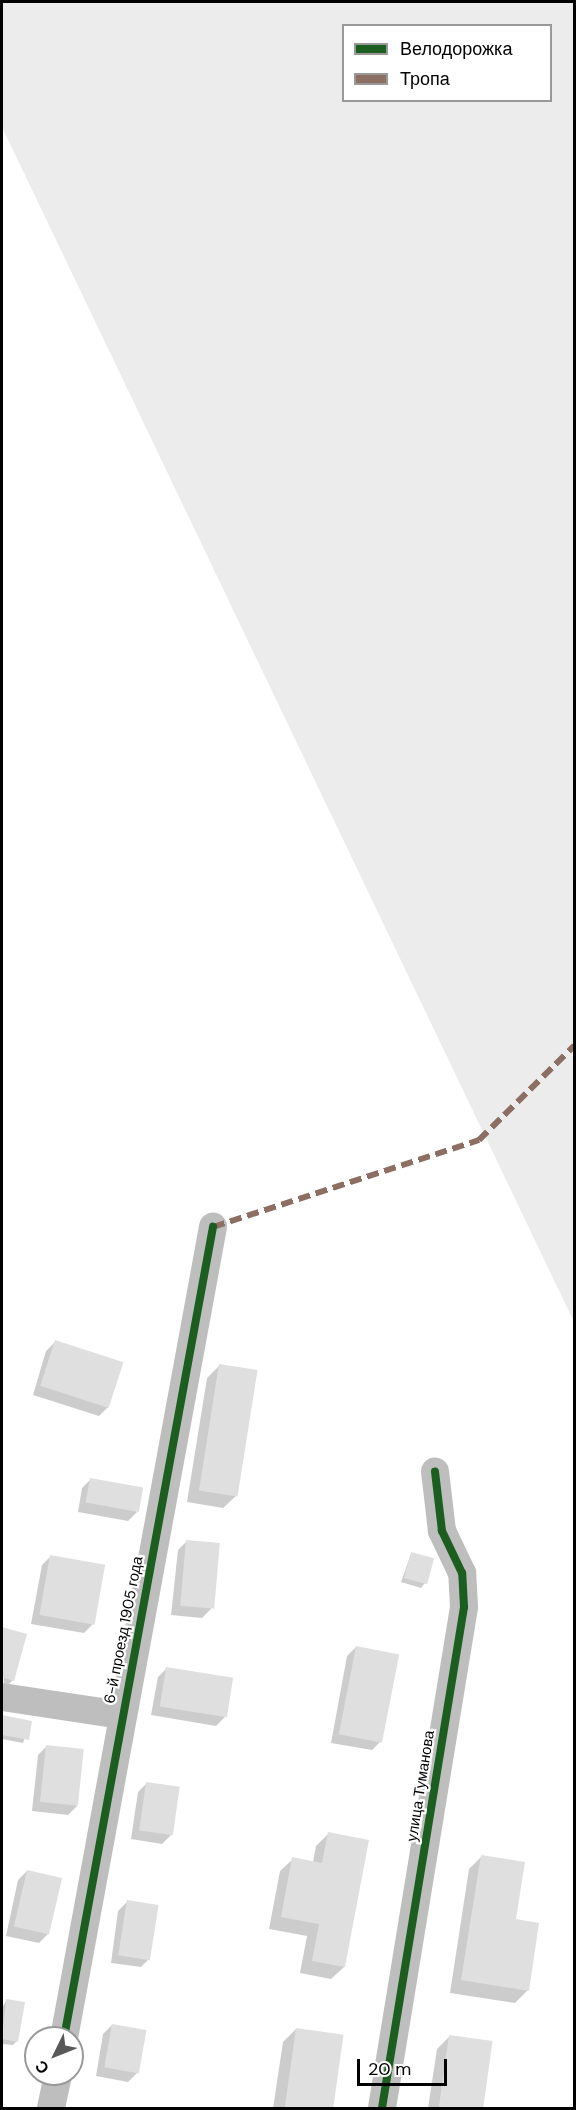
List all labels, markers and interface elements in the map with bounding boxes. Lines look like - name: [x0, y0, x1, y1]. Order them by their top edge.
- legend: [342, 24, 552, 102]
- text: Велодорожка: [400, 37, 512, 61]
- text: Тропа: [400, 67, 450, 91]
- street label: 6-й проезд 1905 года: [101, 1555, 147, 1705]
- street label: улица Туманова: [403, 1729, 439, 1843]
- north arrow: [24, 2026, 84, 2086]
- scale bar: [360, 2047, 450, 2085]
- text: С: [30, 2056, 54, 2079]
- text: 20 m: [368, 2057, 411, 2081]

